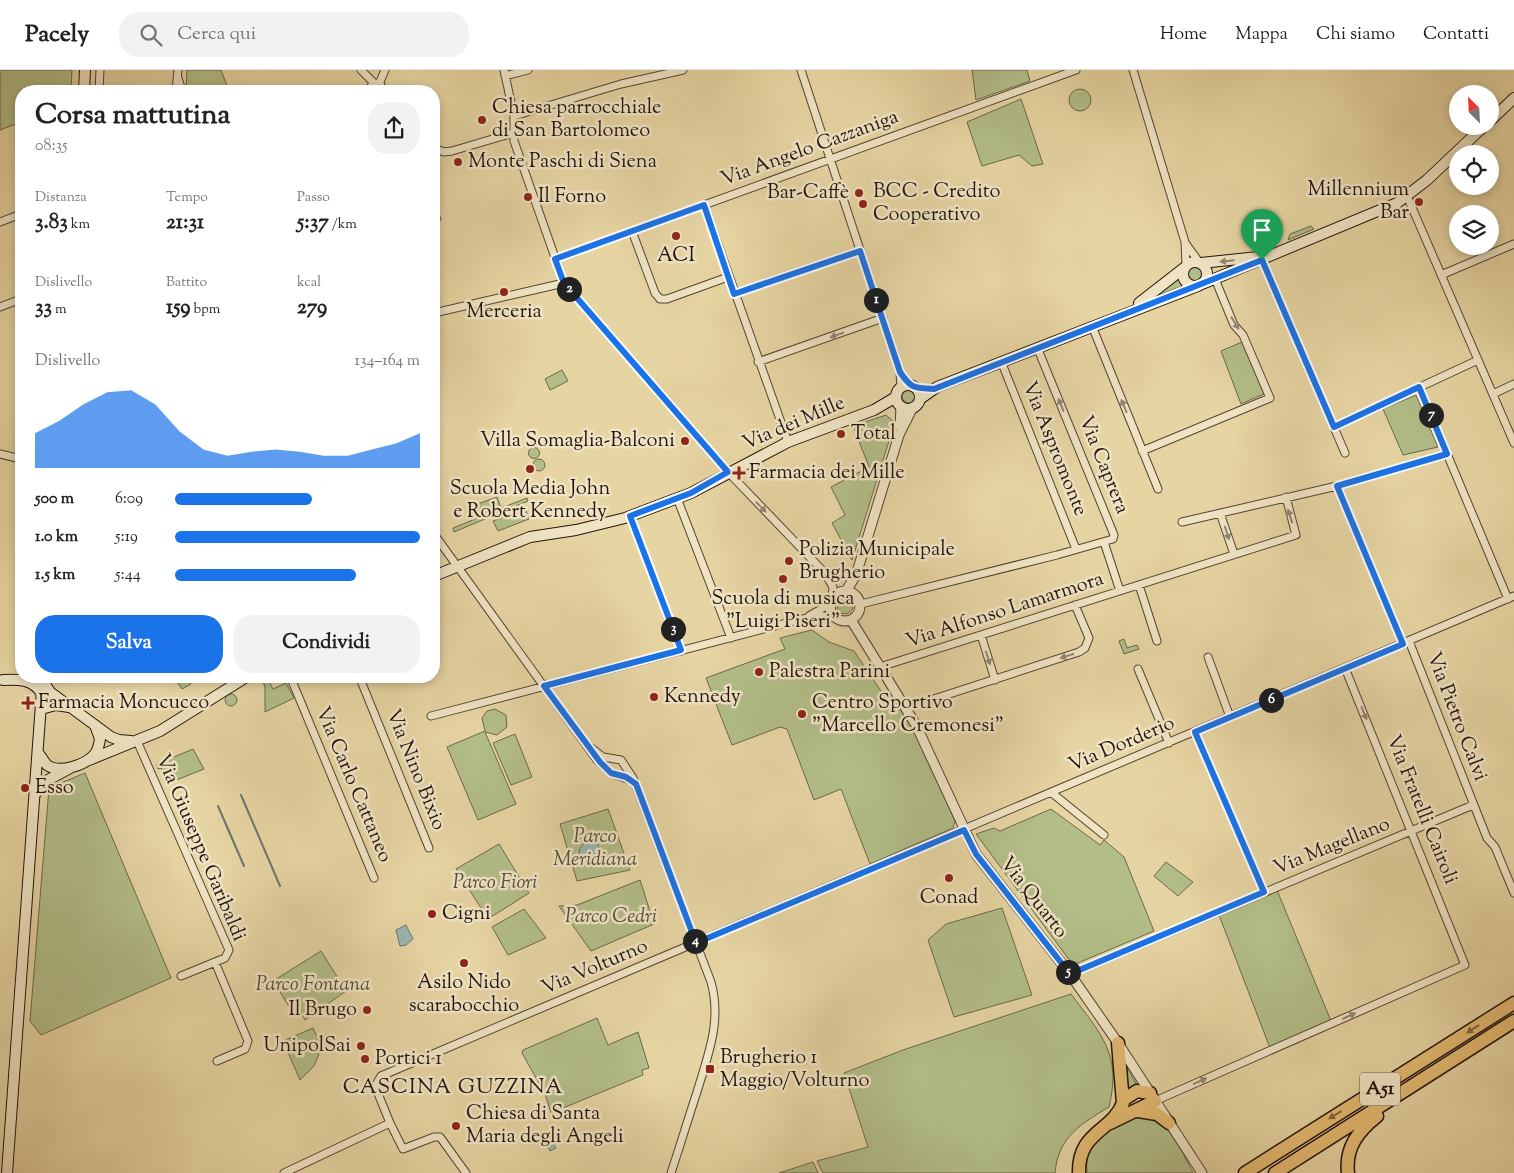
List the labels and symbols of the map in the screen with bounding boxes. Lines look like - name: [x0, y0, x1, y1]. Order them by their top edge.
- north arrow: [1449, 85, 1499, 135]
- place label: Chiesa parrocchiale di San Bartolomeo: [492, 94, 661, 146]
- street label: Via Angelo Cazzaniga: [717, 103, 903, 195]
- marker: Chiesa parrocchiale di San Bartolomeo: [476, 114, 488, 126]
- place label: Monte Paschi di Siena: [468, 148, 657, 177]
- marker: Monte Paschi di Siena: [452, 156, 464, 168]
- place label: Millennium Bar: [1307, 176, 1409, 228]
- place label: BCC - Credito Cooperativo: [873, 178, 1001, 230]
- place label: Bar-Caffè: [767, 179, 849, 208]
- place label: Il Forno: [538, 183, 606, 212]
- marker: Bar-Caffè: [853, 187, 865, 199]
- marker: Il Forno: [522, 191, 534, 203]
- marker: Millennium Bar: [1413, 196, 1425, 208]
- marker: BCC - Credito Cooperativo: [857, 198, 869, 210]
- pin: [1241, 209, 1283, 260]
- marker: ACI: [670, 230, 682, 242]
- place label: ACI: [657, 242, 695, 271]
- one-way arrow: [1218, 257, 1234, 265]
- pin: 2: [556, 276, 582, 302]
- marker: Merceria: [498, 286, 510, 298]
- pin: 1: [864, 288, 888, 312]
- place label: Merceria: [466, 298, 542, 327]
- one-way arrow: [1230, 317, 1239, 330]
- one-way arrow: [829, 331, 844, 339]
- street label: Via Aspromonte: [1014, 377, 1094, 521]
- street label: Via dei Mille: [738, 389, 850, 459]
- one-way arrow: [1056, 398, 1064, 413]
- one-way arrow: [1120, 398, 1128, 413]
- pin: 7: [1418, 402, 1444, 428]
- street label: Via Caprera: [1070, 412, 1136, 518]
- place label: Total: [851, 420, 896, 449]
- place label: Villa Somaglia-Balconi: [480, 427, 675, 456]
- marker: Total: [835, 428, 847, 440]
- marker: Villa Somaglia-Balconi: [679, 435, 691, 447]
- place label: Farmacia dei Mille: [749, 459, 905, 488]
- marker: Scuola Media John e Robert Kennedy: [524, 463, 536, 475]
- marker: Farmacia dei Mille: [733, 467, 745, 479]
- place label: Scuola Media John e Robert Kennedy: [450, 475, 610, 527]
- one-way arrow: [755, 501, 767, 513]
- one-way arrow: [1286, 509, 1293, 524]
- one-way arrow: [1224, 526, 1231, 541]
- place label: Polizia Municipale Brugherio: [799, 536, 955, 588]
- marker: Polizia Municipale Brugherio: [783, 555, 795, 567]
- street label: Via Alfonso Lamarmora: [902, 565, 1108, 657]
- marker: Scuola di musica "Luigi Piseri": [777, 573, 789, 585]
- place label: Scuola di musica "Luigi Piseri": [711, 585, 855, 637]
- pin: 3: [660, 616, 686, 642]
- street label: Via Pietro Calvi: [1418, 648, 1494, 786]
- one-way arrow: [985, 650, 992, 665]
- one-way arrow: [1059, 652, 1074, 660]
- place label: Palestra Parini: [769, 658, 891, 687]
- marker: Palestra Parini: [753, 666, 765, 678]
- place label: Kennedy: [664, 683, 741, 712]
- pin: 6: [1258, 688, 1284, 712]
- place label: Farmacia Moncucco: [38, 689, 209, 718]
- place label: Centro Sportivo "Marcello Cremonesi": [812, 689, 1004, 741]
- marker: Kennedy: [648, 691, 660, 703]
- marker: Farmacia Moncucco: [22, 697, 34, 709]
- street label: Via Carlo Cattaneo: [307, 703, 399, 867]
- street label: Via Nino Bixio: [378, 705, 452, 835]
- one-way arrow: [1360, 706, 1368, 720]
- marker: Centro Sportivo "Marcello Cremonesi": [796, 708, 808, 720]
- street label: Via Dorderio: [1064, 710, 1180, 780]
- street label: Via Fratelli Cairoli: [1378, 731, 1464, 889]
- street label: Via Giuseppe Garibaldi: [147, 750, 253, 946]
- place label: Esso: [35, 774, 74, 803]
- marker: Esso: [19, 782, 31, 794]
- street label: Via Magellano: [1269, 810, 1395, 884]
- park label: Parco Meridiana: [553, 823, 637, 875]
- street label: Via Quarto: [992, 851, 1074, 945]
- park label: Parco Fiori: [453, 869, 537, 898]
- marker: Conad: [943, 872, 955, 884]
- place label: Conad: [920, 884, 978, 913]
- place label: Cigni: [442, 900, 491, 929]
- park label: Parco Cedri: [565, 903, 657, 932]
- marker: Cigni: [426, 908, 438, 920]
- pin: 4: [682, 928, 708, 954]
- street label: Via Volturno: [537, 933, 653, 1003]
- marker: Asilo Nido scarabocchio: [458, 957, 470, 969]
- pin: 5: [1056, 960, 1080, 984]
- place label: Asilo Nido scarabocchio: [409, 969, 519, 1021]
- park label: Parco Fontana: [256, 971, 370, 1000]
- place label: Il Brugo: [288, 996, 357, 1025]
- marker: Il Brugo: [361, 1004, 373, 1016]
- one-way arrow: [1342, 1011, 1356, 1019]
- one-way arrow: [1466, 1025, 1480, 1034]
- place label: UnipolSai: [263, 1032, 351, 1061]
- marker: UnipolSai: [355, 1040, 367, 1052]
- place label: Brugherio 1 Maggio/Volturno: [720, 1044, 869, 1096]
- place label: Portici 1: [375, 1045, 442, 1074]
- marker: Portici 1: [359, 1053, 371, 1065]
- marker: Brugherio 1 Maggio/Volturno: [704, 1063, 716, 1075]
- road number: A51: [1360, 1072, 1400, 1106]
- district label: CASCINA GUZZINA: [343, 1073, 563, 1103]
- one-way arrow: [1193, 1077, 1207, 1085]
- place label: Chiesa di Santa Maria degli Angeli: [466, 1100, 624, 1152]
- one-way arrow: [1329, 1111, 1342, 1120]
- marker: Chiesa di Santa Maria degli Angeli: [450, 1120, 462, 1132]

